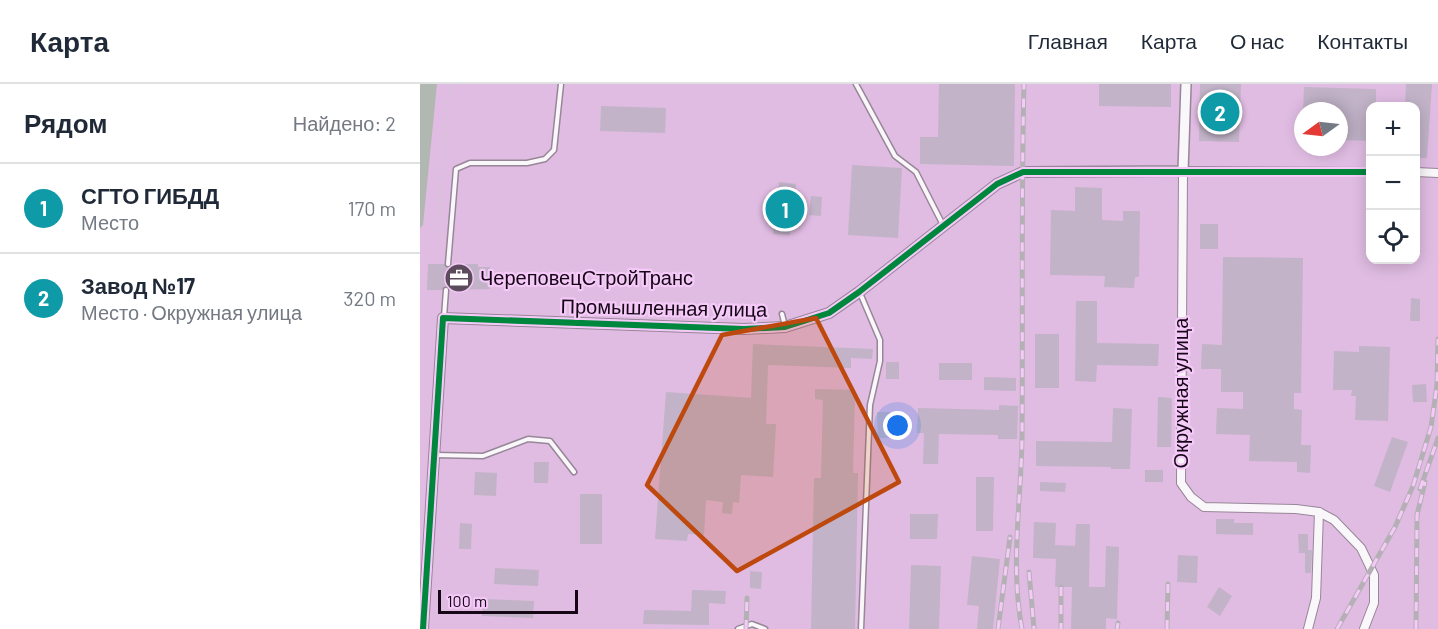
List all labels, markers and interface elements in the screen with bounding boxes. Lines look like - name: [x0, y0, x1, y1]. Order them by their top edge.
- text: Карта: [30, 24, 109, 58]
- text: Главная: [1028, 28, 1108, 53]
- text: Карта: [1141, 28, 1197, 53]
- text: О нас: [1230, 28, 1284, 53]
- text: Контакты: [1317, 28, 1408, 53]
- pin: 2: [1200, 90, 1240, 135]
- north arrow: [1294, 102, 1348, 156]
- map controls: [1366, 102, 1420, 264]
- button: +: [1366, 102, 1420, 156]
- text: Рядом: [24, 107, 107, 138]
- text: Найдено: 2: [293, 111, 396, 135]
- button: −: [1366, 156, 1420, 210]
- text: СГТО ГИБДД: [81, 182, 219, 208]
- pin: 1: [766, 186, 805, 232]
- text: 1: [40, 196, 47, 220]
- text: 170 m: [348, 196, 396, 220]
- text: Место: [81, 210, 139, 234]
- button: locate: [1366, 210, 1420, 264]
- office icon: ЧереповецСтройТранс: [443, 262, 475, 294]
- place label: ЧереповецСтройТранс: [480, 265, 693, 289]
- text: Завод №17: [81, 272, 195, 298]
- text: 2: [38, 286, 49, 310]
- text: 320 m: [343, 286, 396, 310]
- street label: Промышленная улица: [561, 293, 768, 321]
- text: Место · Окружная улица: [81, 300, 302, 324]
- street label: Окружная улица: [1168, 317, 1192, 468]
- your location: [883, 411, 912, 440]
- scale bar: [438, 587, 578, 614]
- text: 100 m: [447, 591, 487, 610]

